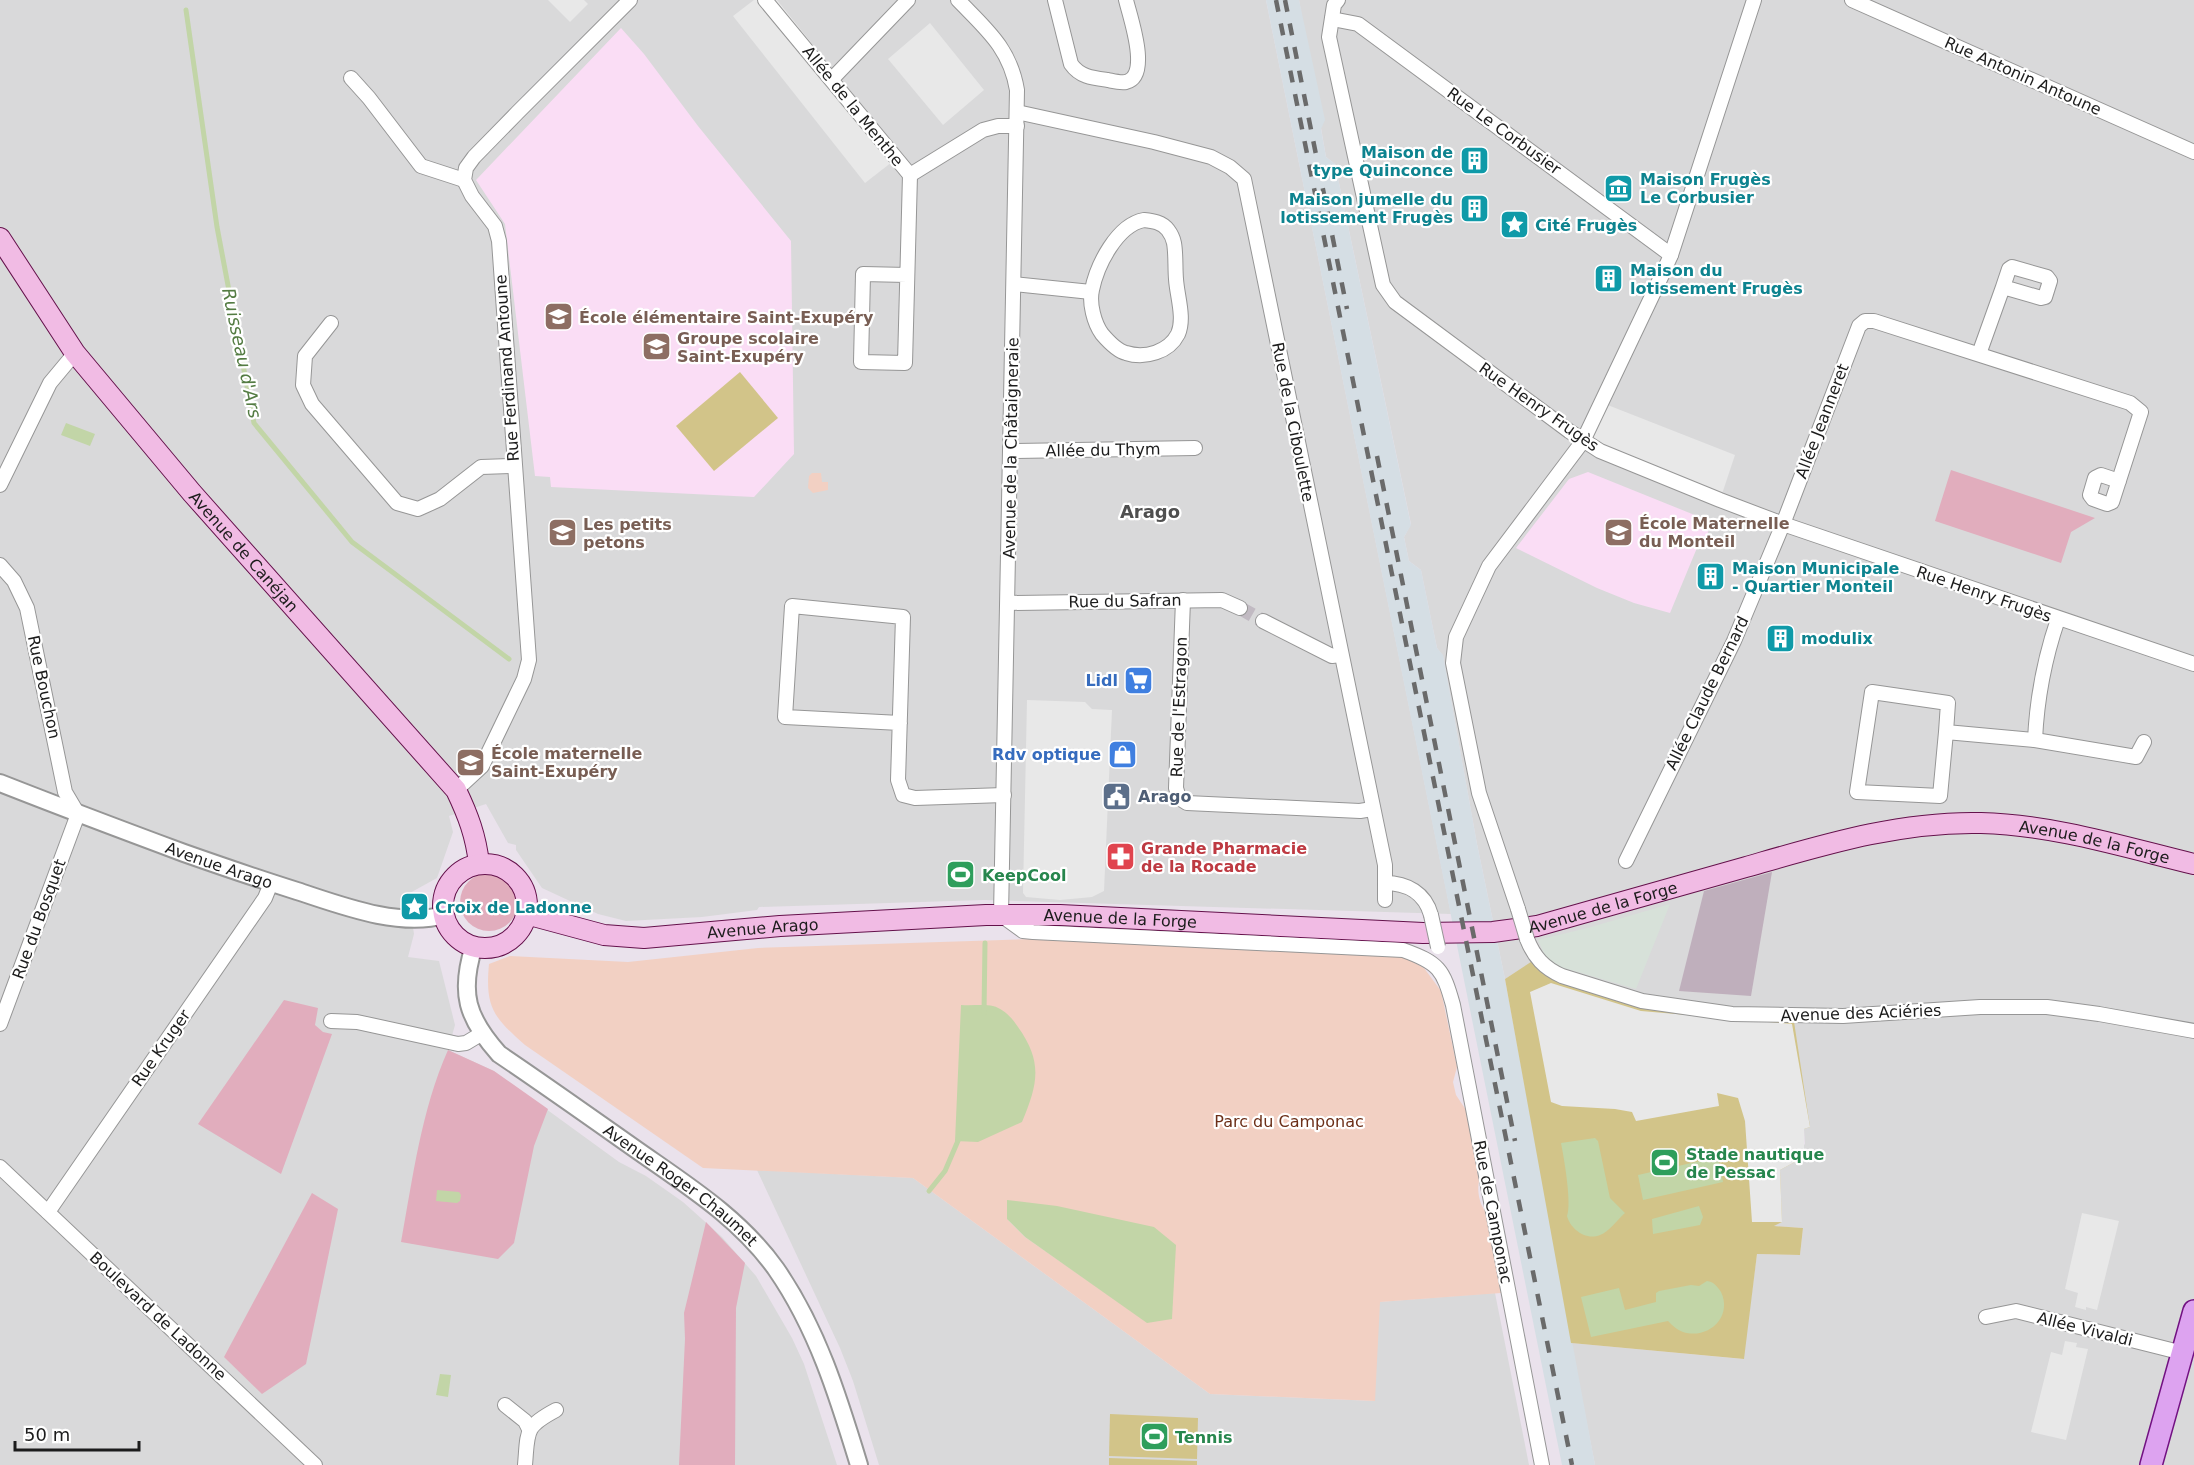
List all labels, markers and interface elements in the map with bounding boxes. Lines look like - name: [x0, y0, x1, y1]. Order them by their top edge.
- street label: Rue Antonin Antoune: [1942, 33, 2104, 119]
- street label: Allée de la Menthe: [799, 42, 907, 170]
- street label: Rue Le Corbusier: [1443, 83, 1565, 179]
- place label: Maison de type Quinconce: [1313, 143, 1453, 180]
- building icon: Maison de type Quinconce: [1458, 145, 1490, 177]
- place label: Maison Frugès Le Corbusier: [1640, 170, 1771, 207]
- museum icon: Maison Frugès Le Corbusier: [1603, 172, 1635, 204]
- place label: Maison jumelle du lotissement Frugès: [1280, 190, 1453, 227]
- building icon: Maison jumelle du lotissement Frugès: [1458, 192, 1490, 224]
- place icon: Cité Frugès: [1498, 209, 1530, 241]
- place label: Cité Frugès: [1535, 216, 1637, 235]
- place label: Maison du lotissement Frugès: [1630, 261, 1803, 298]
- building icon: Maison du lotissement Frugès: [1593, 263, 1625, 295]
- street label: Rue Ferdinand Antoune: [491, 274, 523, 462]
- water label: Ruisseau d'Ars: [218, 286, 266, 420]
- school or university icon: École élémentaire Saint-Exupéry: [542, 301, 574, 333]
- place label: École élémentaire Saint-Exupéry: [579, 308, 874, 327]
- place label: Groupe scolaire Saint-Exupéry: [677, 329, 819, 366]
- school or university icon: Groupe scolaire Saint-Exupéry: [640, 331, 672, 363]
- street label: Avenue de la Châtaigneraie: [1000, 337, 1022, 559]
- street label: Rue de la Ciboulette: [1268, 341, 1318, 503]
- street label: Rue Henry Frugès: [1476, 359, 1602, 455]
- street label: Allée Jeanneret: [1791, 361, 1853, 481]
- street label: Allée du Thym: [1045, 439, 1161, 461]
- street label: Avenue de Canéjan: [185, 487, 303, 616]
- district label: Arago: [1120, 501, 1180, 522]
- place label: École Maternelle du Monteil: [1639, 514, 1790, 551]
- place label: Les petits petons: [583, 515, 672, 552]
- school or university icon: École Maternelle du Monteil: [1602, 516, 1634, 548]
- school or university icon: Les petits petons: [546, 517, 578, 549]
- place label: Maison Municipale - Quartier Monteil: [1732, 559, 1900, 596]
- building icon: Maison Municipale - Quartier Monteil: [1695, 561, 1727, 593]
- street label: Rue Henry Frugès: [1914, 562, 2054, 626]
- street label: Rue du Safran: [1068, 591, 1182, 611]
- street label: Allée Claude Bernard: [1661, 613, 1753, 773]
- building icon: modulix: [1764, 622, 1796, 654]
- place label: modulix: [1801, 629, 1873, 648]
- street label: Rue Bouchon: [24, 634, 64, 740]
- street label: Rue de l'Estragon: [1167, 636, 1191, 778]
- supermarket icon: Lidl: [1123, 664, 1155, 696]
- place label: Lidl: [1085, 671, 1118, 690]
- shop icon: Rdv optique: [1106, 738, 1138, 770]
- place label: École maternelle Saint-Exupéry: [491, 744, 642, 781]
- place label: Rdv optique: [992, 745, 1101, 764]
- school or university icon: École maternelle Saint-Exupéry: [454, 746, 486, 778]
- public building icon: Arago: [1101, 780, 1133, 812]
- place label: Arago: [1138, 787, 1192, 806]
- street label: Avenue de la Forge: [2018, 816, 2172, 867]
- street label: Avenue Arago: [163, 838, 275, 892]
- place label: Grande Pharmacie de la Rocade: [1141, 839, 1307, 876]
- pharmacy icon: Grande Pharmacie de la Rocade: [1104, 841, 1136, 873]
- street label: Rue du Bosquet: [8, 856, 70, 982]
- sports icon: KeepCool: [945, 859, 977, 891]
- place label: KeepCool: [982, 866, 1066, 885]
- street label: Avenue de la Forge: [1527, 877, 1679, 937]
- place icon: Croix de Ladonne: [398, 891, 430, 923]
- place label: Croix de Ladonne: [435, 898, 592, 917]
- street label: Avenue de la Forge: [1043, 906, 1197, 931]
- street label: Avenue Arago: [706, 914, 819, 942]
- street label: Avenue des Aciéries: [1780, 1001, 1942, 1025]
- street label: Rue Kruger: [128, 1006, 195, 1090]
- park label: Parc du Camponac: [1214, 1112, 1364, 1131]
- street label: Avenue Roger Chaumet: [600, 1120, 762, 1250]
- street label: Rue de Camponac: [1470, 1139, 1516, 1285]
- place label: Stade nautique de Pessac: [1686, 1145, 1824, 1182]
- sports icon: Stade nautique de Pessac: [1649, 1147, 1681, 1179]
- street label: Boulevard de Ladonne: [86, 1248, 230, 1384]
- street label: Allée Vivaldi: [2035, 1308, 2135, 1350]
- scale bar: [15, 1414, 140, 1452]
- sports icon: Tennis: [1138, 1421, 1170, 1453]
- text: 50 m: [24, 1424, 70, 1445]
- place label: Tennis: [1175, 1428, 1232, 1447]

